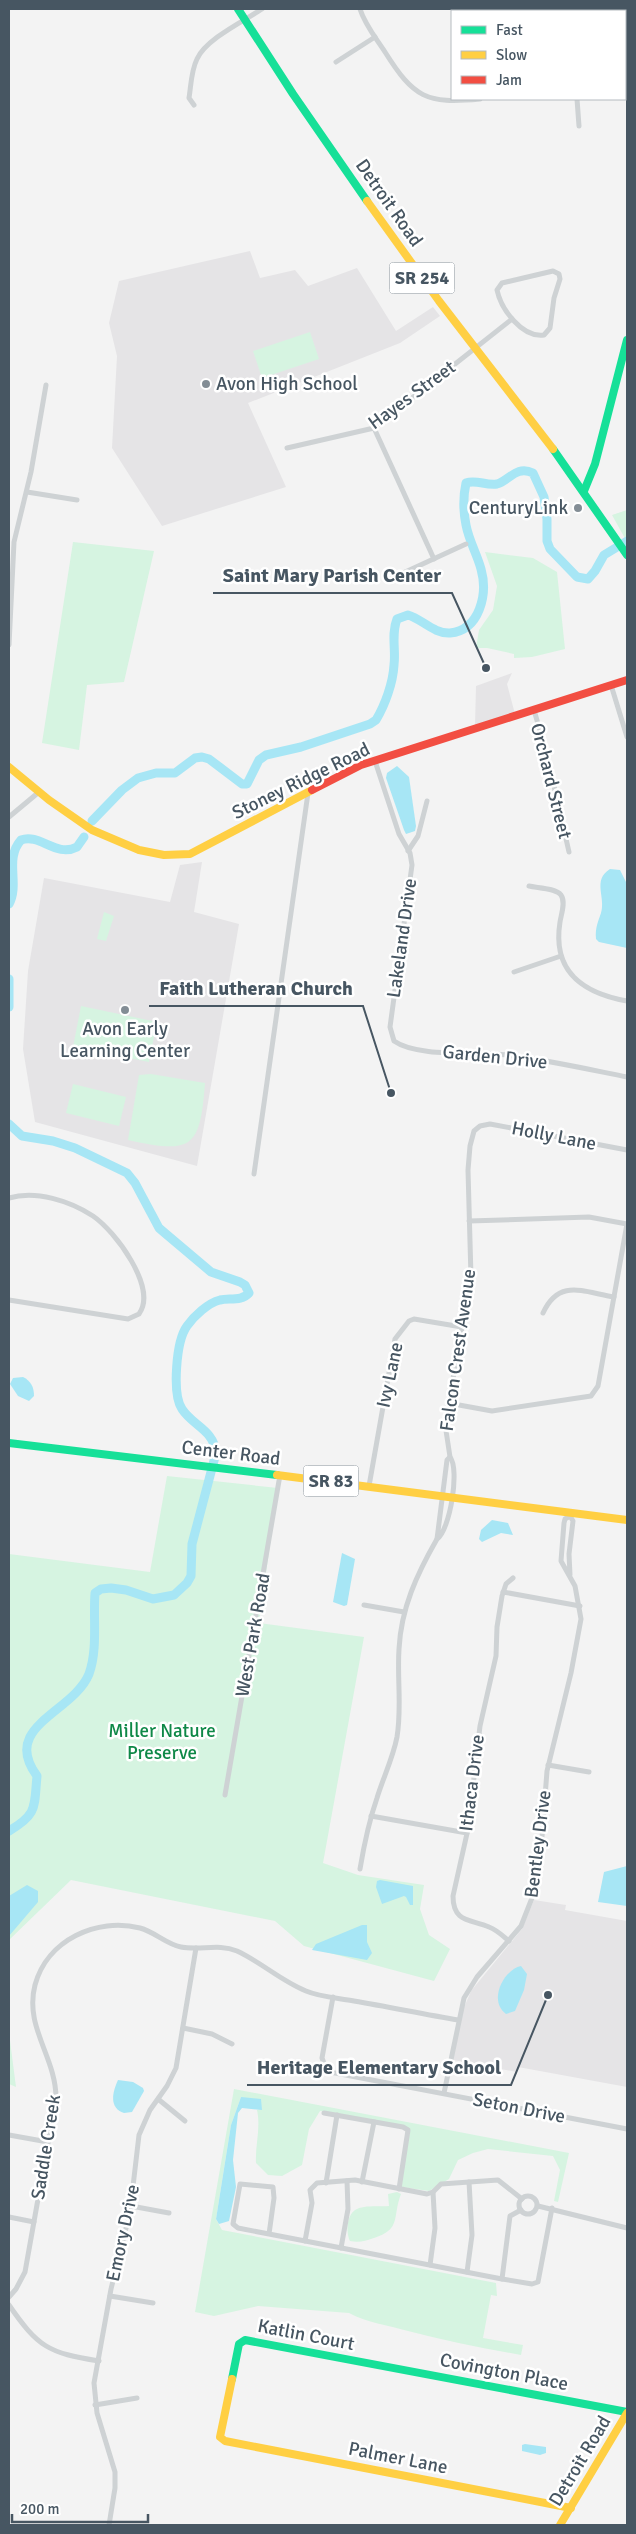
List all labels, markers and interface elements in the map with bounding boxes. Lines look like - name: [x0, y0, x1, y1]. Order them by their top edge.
- legend: [451, 10, 626, 100]
- text: Fast: [496, 21, 523, 39]
- text: Slow: [496, 46, 527, 64]
- text: Jam: [496, 71, 522, 89]
- street label: Detroit Road: [350, 155, 428, 251]
- road number: SR 254: [390, 262, 454, 294]
- street label: Hayes Street: [364, 355, 461, 435]
- place label: Avon High School: [216, 372, 358, 396]
- marker: Avon High School: [200, 378, 212, 390]
- place label: CenturyLink: [469, 496, 568, 520]
- marker: CenturyLink: [572, 502, 584, 514]
- callout: Saint Mary Parish Center: [213, 558, 452, 593]
- text: Saint Mary Parish Center: [223, 563, 441, 588]
- street label: Orchard Street: [525, 721, 577, 842]
- street label: Stoney Ridge Road: [228, 737, 374, 825]
- street label: Lakeland Drive: [382, 877, 422, 999]
- callout: Faith Lutheran Church: [149, 971, 363, 1006]
- text: Faith Lutheran Church: [159, 976, 353, 1001]
- marker: Avon Early Learning Center: [119, 1004, 131, 1016]
- place label: Avon Early Learning Center: [60, 1017, 190, 1063]
- street label: Garden Drive: [441, 1040, 549, 1074]
- street label: Holly Lane: [510, 1116, 598, 1156]
- street label: Falcon Crest Avenue: [435, 1267, 481, 1433]
- street label: Ivy Lane: [371, 1340, 409, 1410]
- street label: Center Road: [180, 1435, 282, 1471]
- road number: SR 83: [304, 1465, 358, 1496]
- street label: West Park Road: [230, 1571, 276, 1699]
- park label: Miller Nature Preserve: [108, 1719, 216, 1765]
- street label: Ithaca Drive: [454, 1733, 490, 1833]
- street label: Bentley Drive: [519, 1789, 557, 1899]
- callout: Heritage Elementary School: [247, 2050, 511, 2085]
- text: Heritage Elementary School: [257, 2055, 501, 2080]
- street label: Seton Drive: [471, 2087, 567, 2129]
- street label: Saddle Creek: [26, 2092, 66, 2201]
- street label: Emory Drive: [101, 2182, 145, 2284]
- street label: Katlin Court: [255, 2314, 357, 2356]
- street label: Covington Place: [438, 2348, 570, 2396]
- street label: Detroit Road: [544, 2411, 616, 2511]
- street label: Palmer Lane: [346, 2437, 450, 2479]
- scale bar: [12, 2492, 149, 2524]
- text: 200 m: [20, 2500, 60, 2518]

